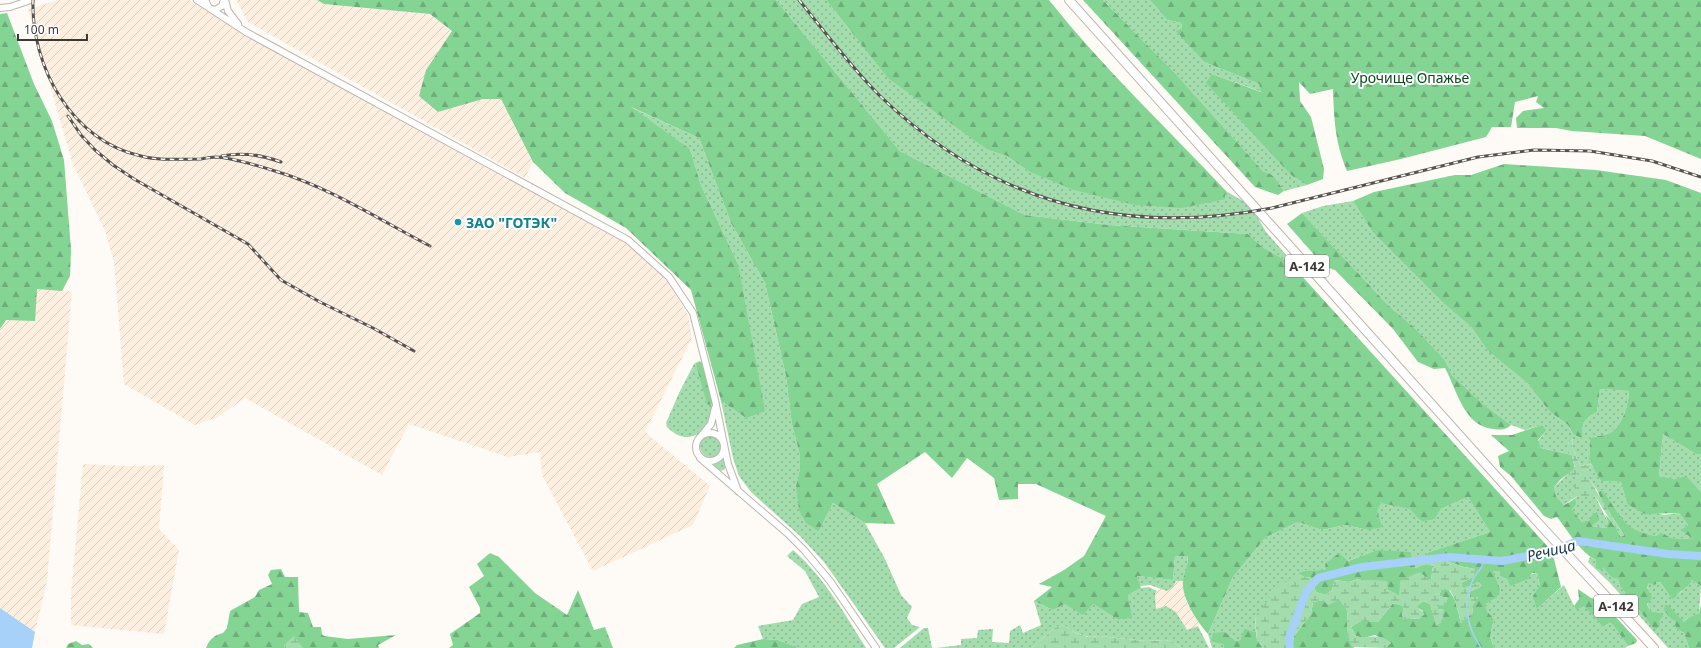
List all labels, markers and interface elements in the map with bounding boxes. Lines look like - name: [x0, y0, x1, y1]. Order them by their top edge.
- scale bar: [18, 16, 87, 42]
- text: 100 m: [24, 21, 59, 38]
- park label: Урочище Опажье: [1351, 68, 1470, 87]
- place label: ЗАО "ГОТЭК": [466, 213, 557, 232]
- marker: ЗАО "ГОТЭК": [453, 217, 463, 227]
- road number: А-142: [1285, 255, 1329, 277]
- water label: Речица: [1525, 534, 1578, 566]
- road number: А-142: [1594, 595, 1638, 617]

